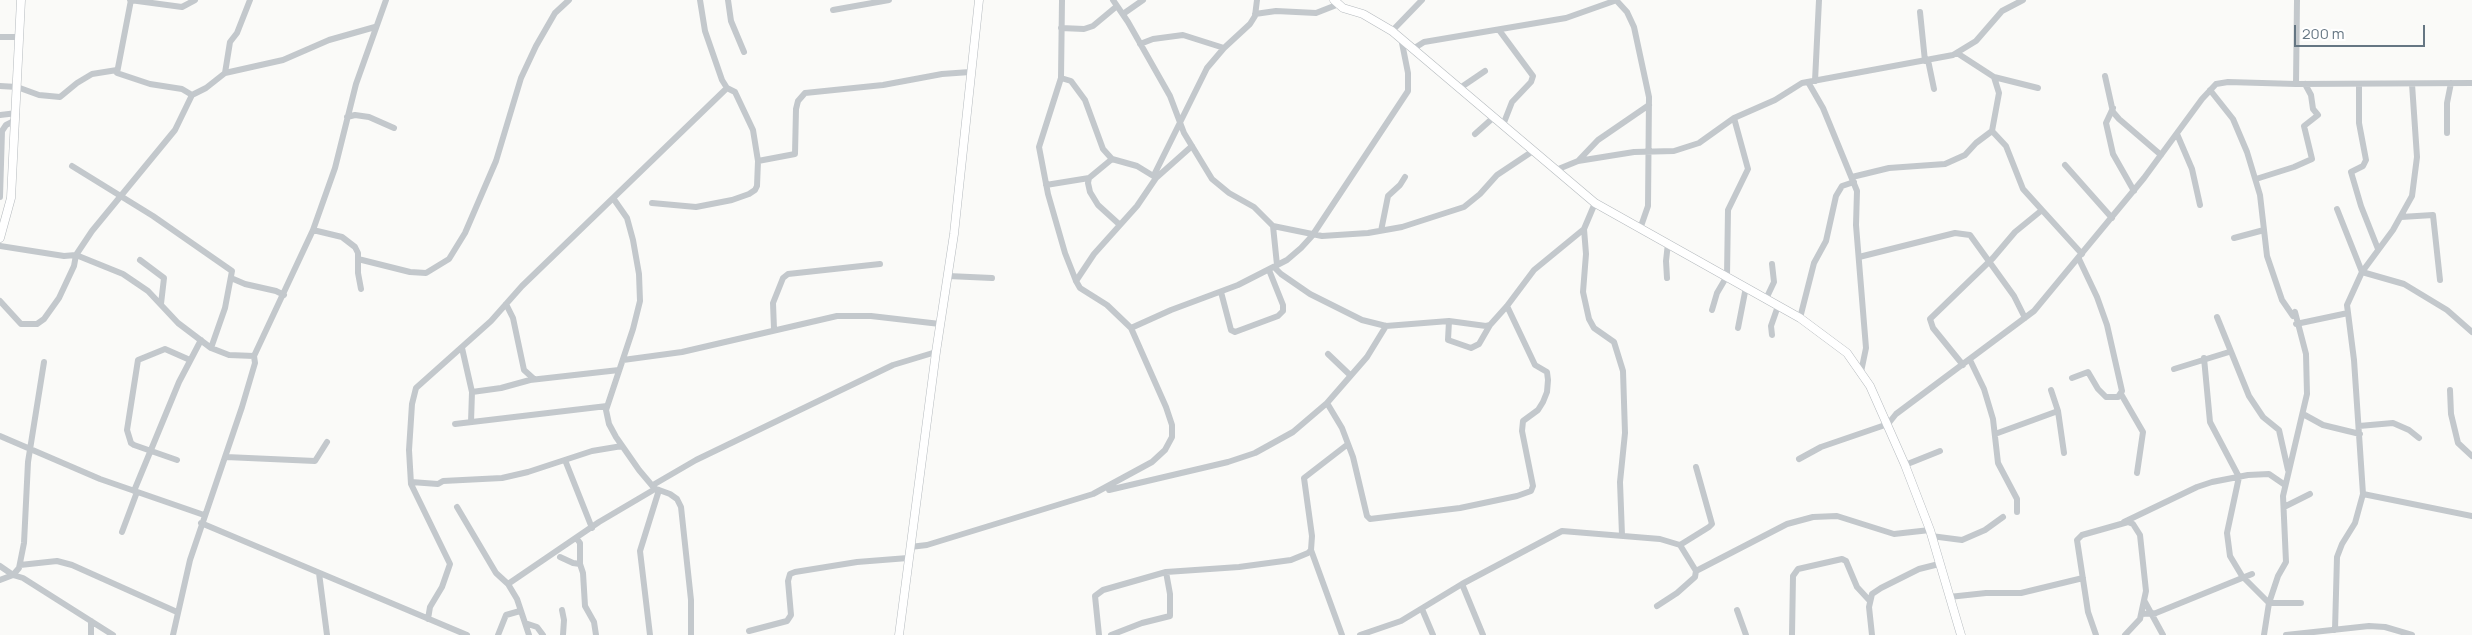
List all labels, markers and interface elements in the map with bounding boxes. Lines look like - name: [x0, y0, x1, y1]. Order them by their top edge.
- scale bar: [2297, 15, 2428, 47]
- text: 200 m: [2302, 23, 2345, 44]

